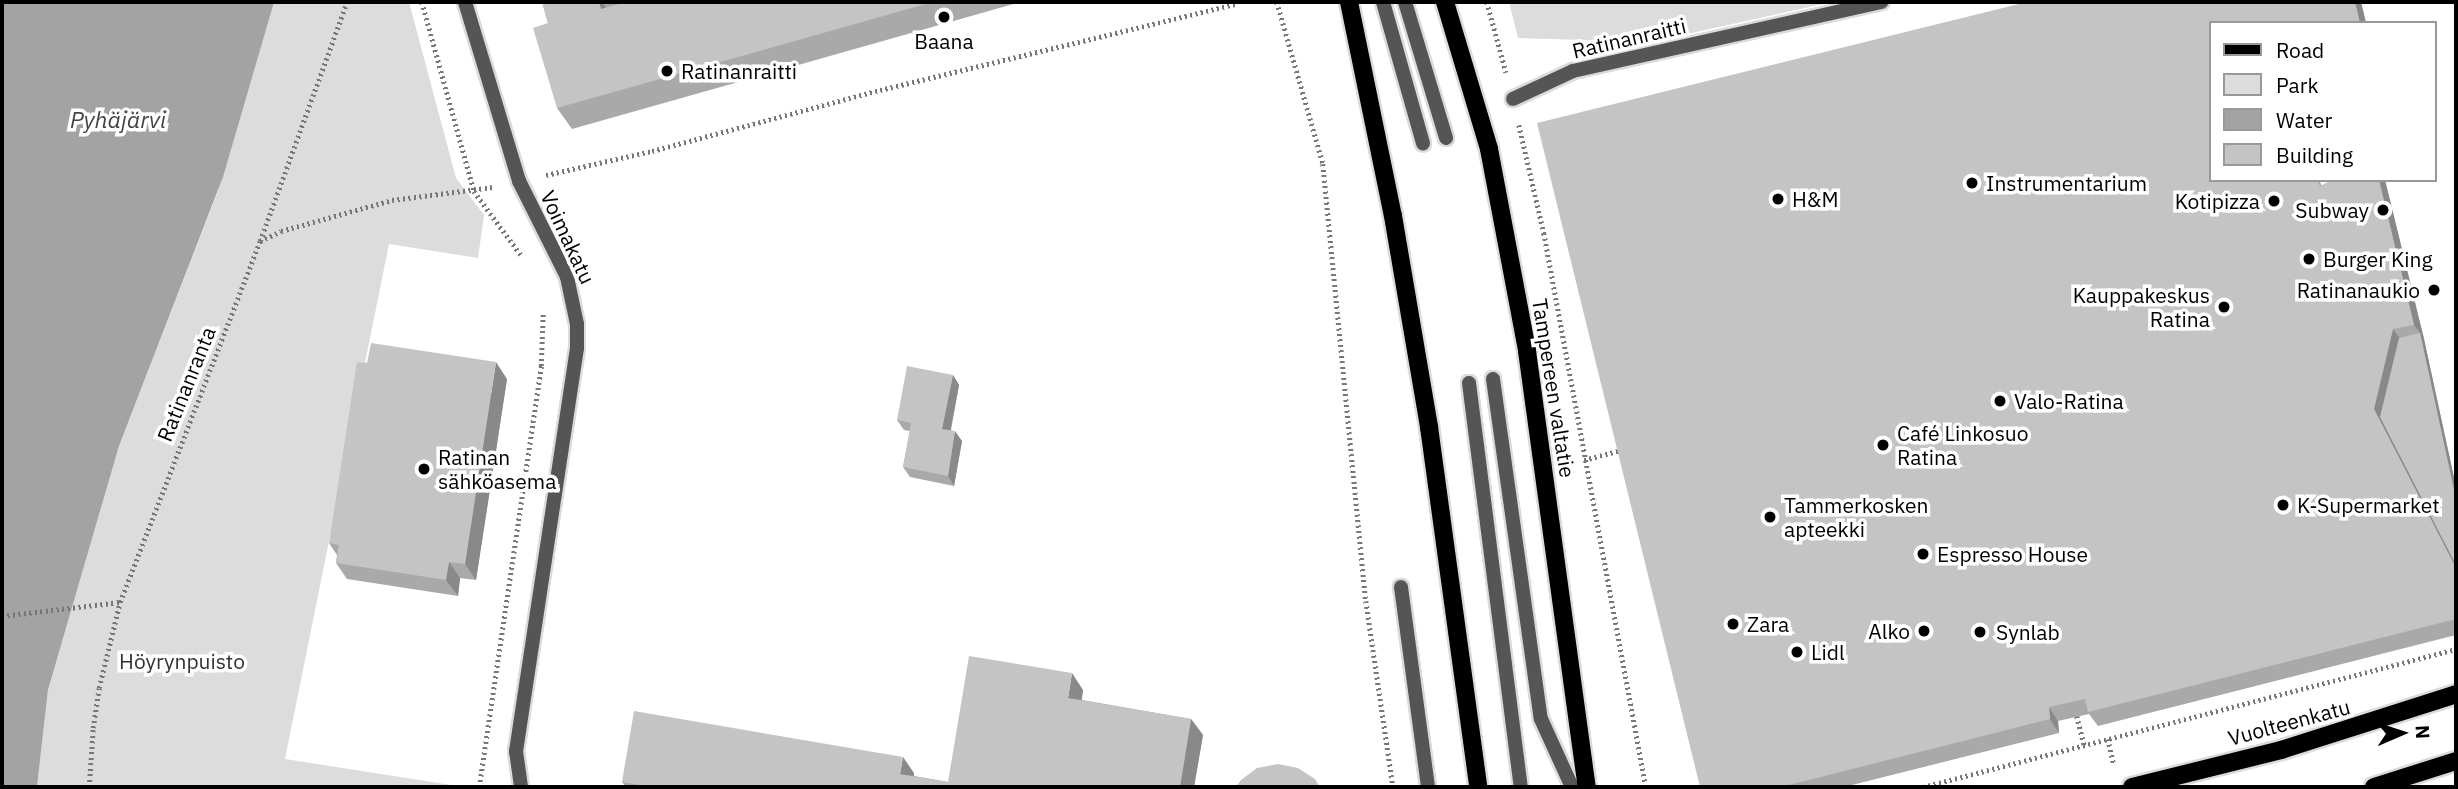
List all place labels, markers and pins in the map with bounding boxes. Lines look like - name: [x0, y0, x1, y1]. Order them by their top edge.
- marker: Baana: [936, 9, 952, 25]
- place label: Baana: [914, 28, 974, 54]
- place label: Ratinanraitti: [681, 58, 797, 84]
- marker: Ratinanraitti: [659, 63, 675, 79]
- place label: Instrumentarium: [1986, 170, 2147, 196]
- marker: Instrumentarium: [1964, 175, 1980, 191]
- place label: H&M: [1792, 186, 1838, 212]
- place label: Kotipizza: [2175, 188, 2260, 214]
- marker: H&M: [1770, 191, 1786, 207]
- marker: Kotipizza: [2266, 193, 2282, 209]
- place label: Subway: [2295, 197, 2369, 223]
- marker: Subway: [2375, 202, 2391, 218]
- place label: Burger King: [2323, 246, 2433, 272]
- marker: Burger King: [2301, 251, 2317, 267]
- place label: Ratinanaukio: [2297, 277, 2420, 303]
- place label: Kauppakeskus Ratina: [2073, 282, 2210, 332]
- marker: Ratinanaukio: [2426, 282, 2442, 298]
- marker: Kauppakeskus Ratina: [2216, 299, 2232, 315]
- place label: Valo-Ratina: [2014, 388, 2124, 414]
- marker: Valo-Ratina: [1992, 393, 2008, 409]
- place label: Café Linkosuo Ratina: [1897, 420, 2029, 470]
- marker: Café Linkosuo Ratina: [1875, 437, 1891, 453]
- place label: Ratinan sähköasema: [438, 444, 556, 494]
- marker: Ratinan sähköasema: [416, 461, 432, 477]
- place label: Tammerkosken apteekki: [1784, 492, 1929, 542]
- place label: K-Supermarket: [2297, 492, 2440, 518]
- marker: K-Supermarket: [2275, 497, 2291, 513]
- marker: Tammerkosken apteekki: [1762, 509, 1778, 525]
- place label: Espresso House: [1937, 541, 2088, 567]
- marker: Espresso House: [1915, 546, 1931, 562]
- place label: Zara: [1747, 611, 1789, 637]
- marker: Zara: [1725, 616, 1741, 632]
- place label: Alko: [1868, 618, 1910, 644]
- place label: Synlab: [1996, 619, 2060, 645]
- marker: Synlab: [1970, 622, 1990, 642]
- marker: Alko: [1916, 623, 1932, 639]
- place label: Lidl: [1811, 639, 1845, 665]
- marker: Lidl: [1789, 644, 1805, 660]

